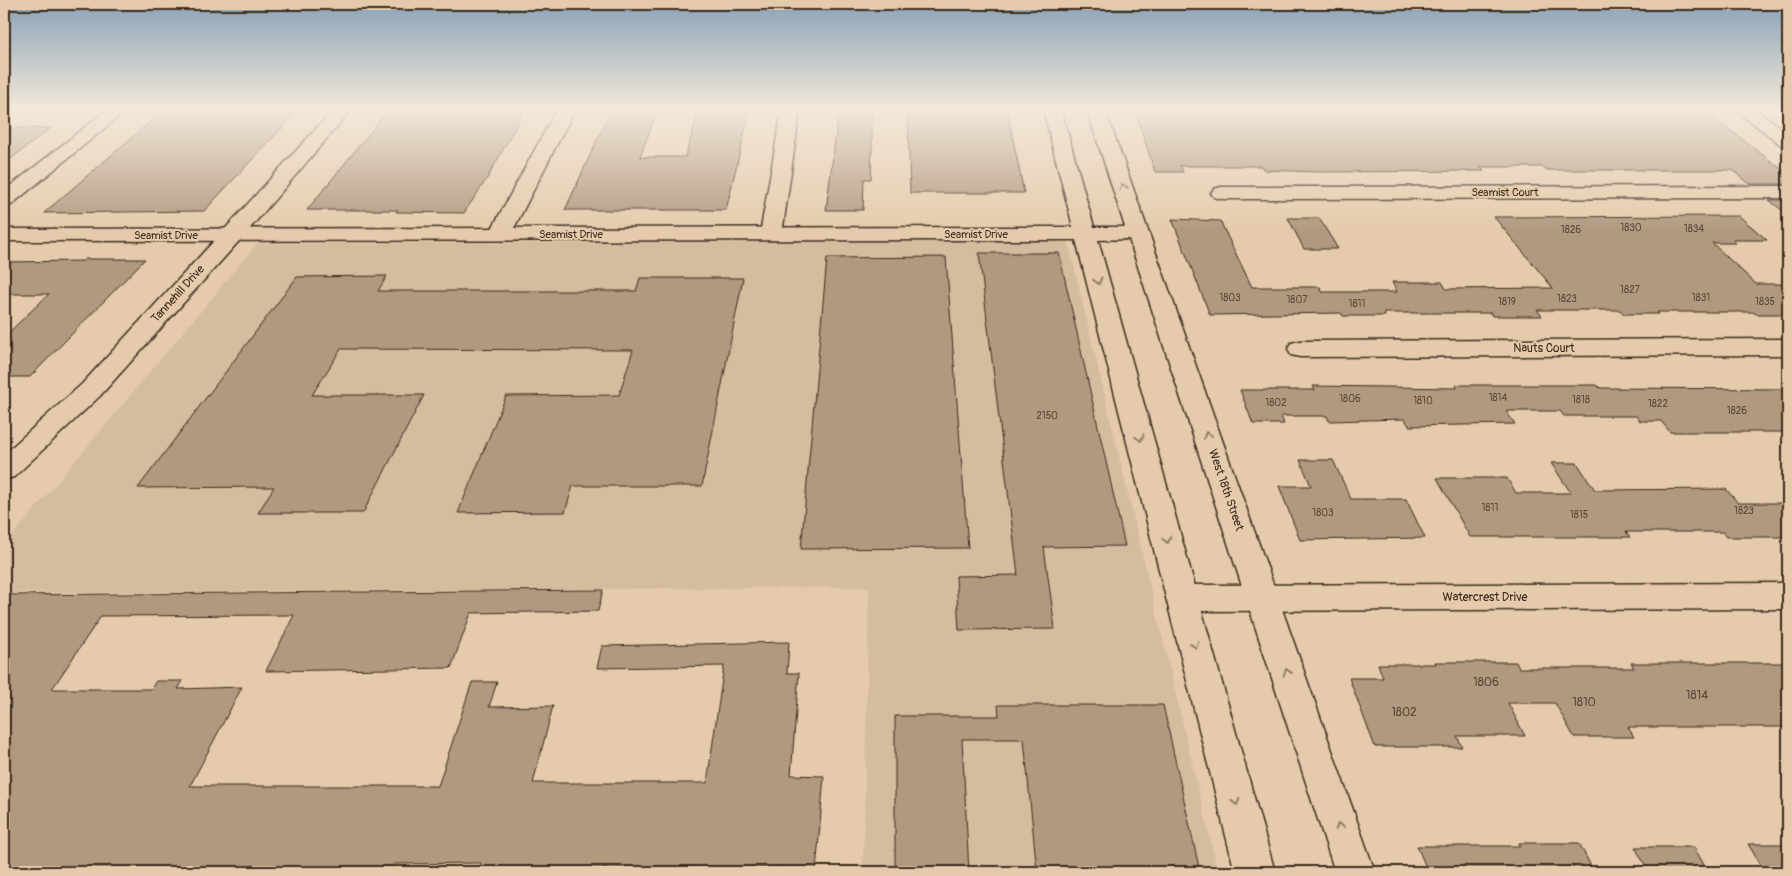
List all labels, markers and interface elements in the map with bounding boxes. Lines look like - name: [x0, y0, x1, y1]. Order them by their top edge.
- one-way arrow: [1119, 184, 1129, 192]
- street label: Seamist Court: [1471, 186, 1539, 199]
- house number: 1830: [1620, 222, 1642, 234]
- house number: 1834: [1684, 223, 1704, 235]
- house number: 1826: [1561, 224, 1581, 236]
- street label: Seamist Drive: [539, 228, 604, 241]
- street label: Seamist Drive: [944, 228, 1009, 241]
- street label: Seamist Drive: [134, 229, 199, 242]
- street label: Tannehill Drive: [148, 262, 208, 326]
- one-way arrow: [1092, 276, 1103, 285]
- house number: 1827: [1620, 284, 1641, 296]
- house number: 1803: [1219, 292, 1241, 304]
- house number: 1831: [1692, 292, 1710, 304]
- house number: 1823: [1557, 293, 1577, 305]
- house number: 1807: [1286, 294, 1308, 306]
- house number: 1819: [1498, 296, 1516, 308]
- house number: 1835: [1755, 296, 1775, 308]
- house number: 1811: [1349, 298, 1365, 310]
- street label: Nauts Court: [1513, 341, 1575, 356]
- house number: 1814: [1489, 392, 1508, 404]
- house number: 1806: [1339, 393, 1361, 405]
- house number: 1818: [1572, 394, 1590, 406]
- house number: 1810: [1413, 395, 1433, 407]
- house number: 1802: [1265, 397, 1287, 409]
- house number: 1822: [1648, 398, 1668, 410]
- house number: 1826: [1727, 405, 1747, 417]
- house number: 2150: [1036, 410, 1058, 422]
- one-way arrow: [1203, 432, 1213, 440]
- one-way arrow: [1134, 433, 1144, 441]
- street label: West 18th Street: [1205, 447, 1247, 533]
- house number: 1811: [1482, 502, 1498, 514]
- house number: 1823: [1734, 505, 1754, 517]
- house number: 1803: [1312, 507, 1334, 519]
- house number: 1815: [1570, 509, 1588, 521]
- one-way arrow: [1161, 535, 1171, 543]
- street label: Watercrest Drive: [1443, 590, 1528, 605]
- one-way arrow: [1189, 641, 1200, 650]
- one-way arrow: [1283, 668, 1293, 677]
- house number: 1806: [1473, 675, 1499, 690]
- house number: 1814: [1686, 688, 1708, 703]
- house number: 1810: [1572, 695, 1596, 710]
- house number: 1802: [1391, 705, 1417, 720]
- one-way arrow: [1231, 798, 1241, 806]
- one-way arrow: [1335, 822, 1345, 831]

